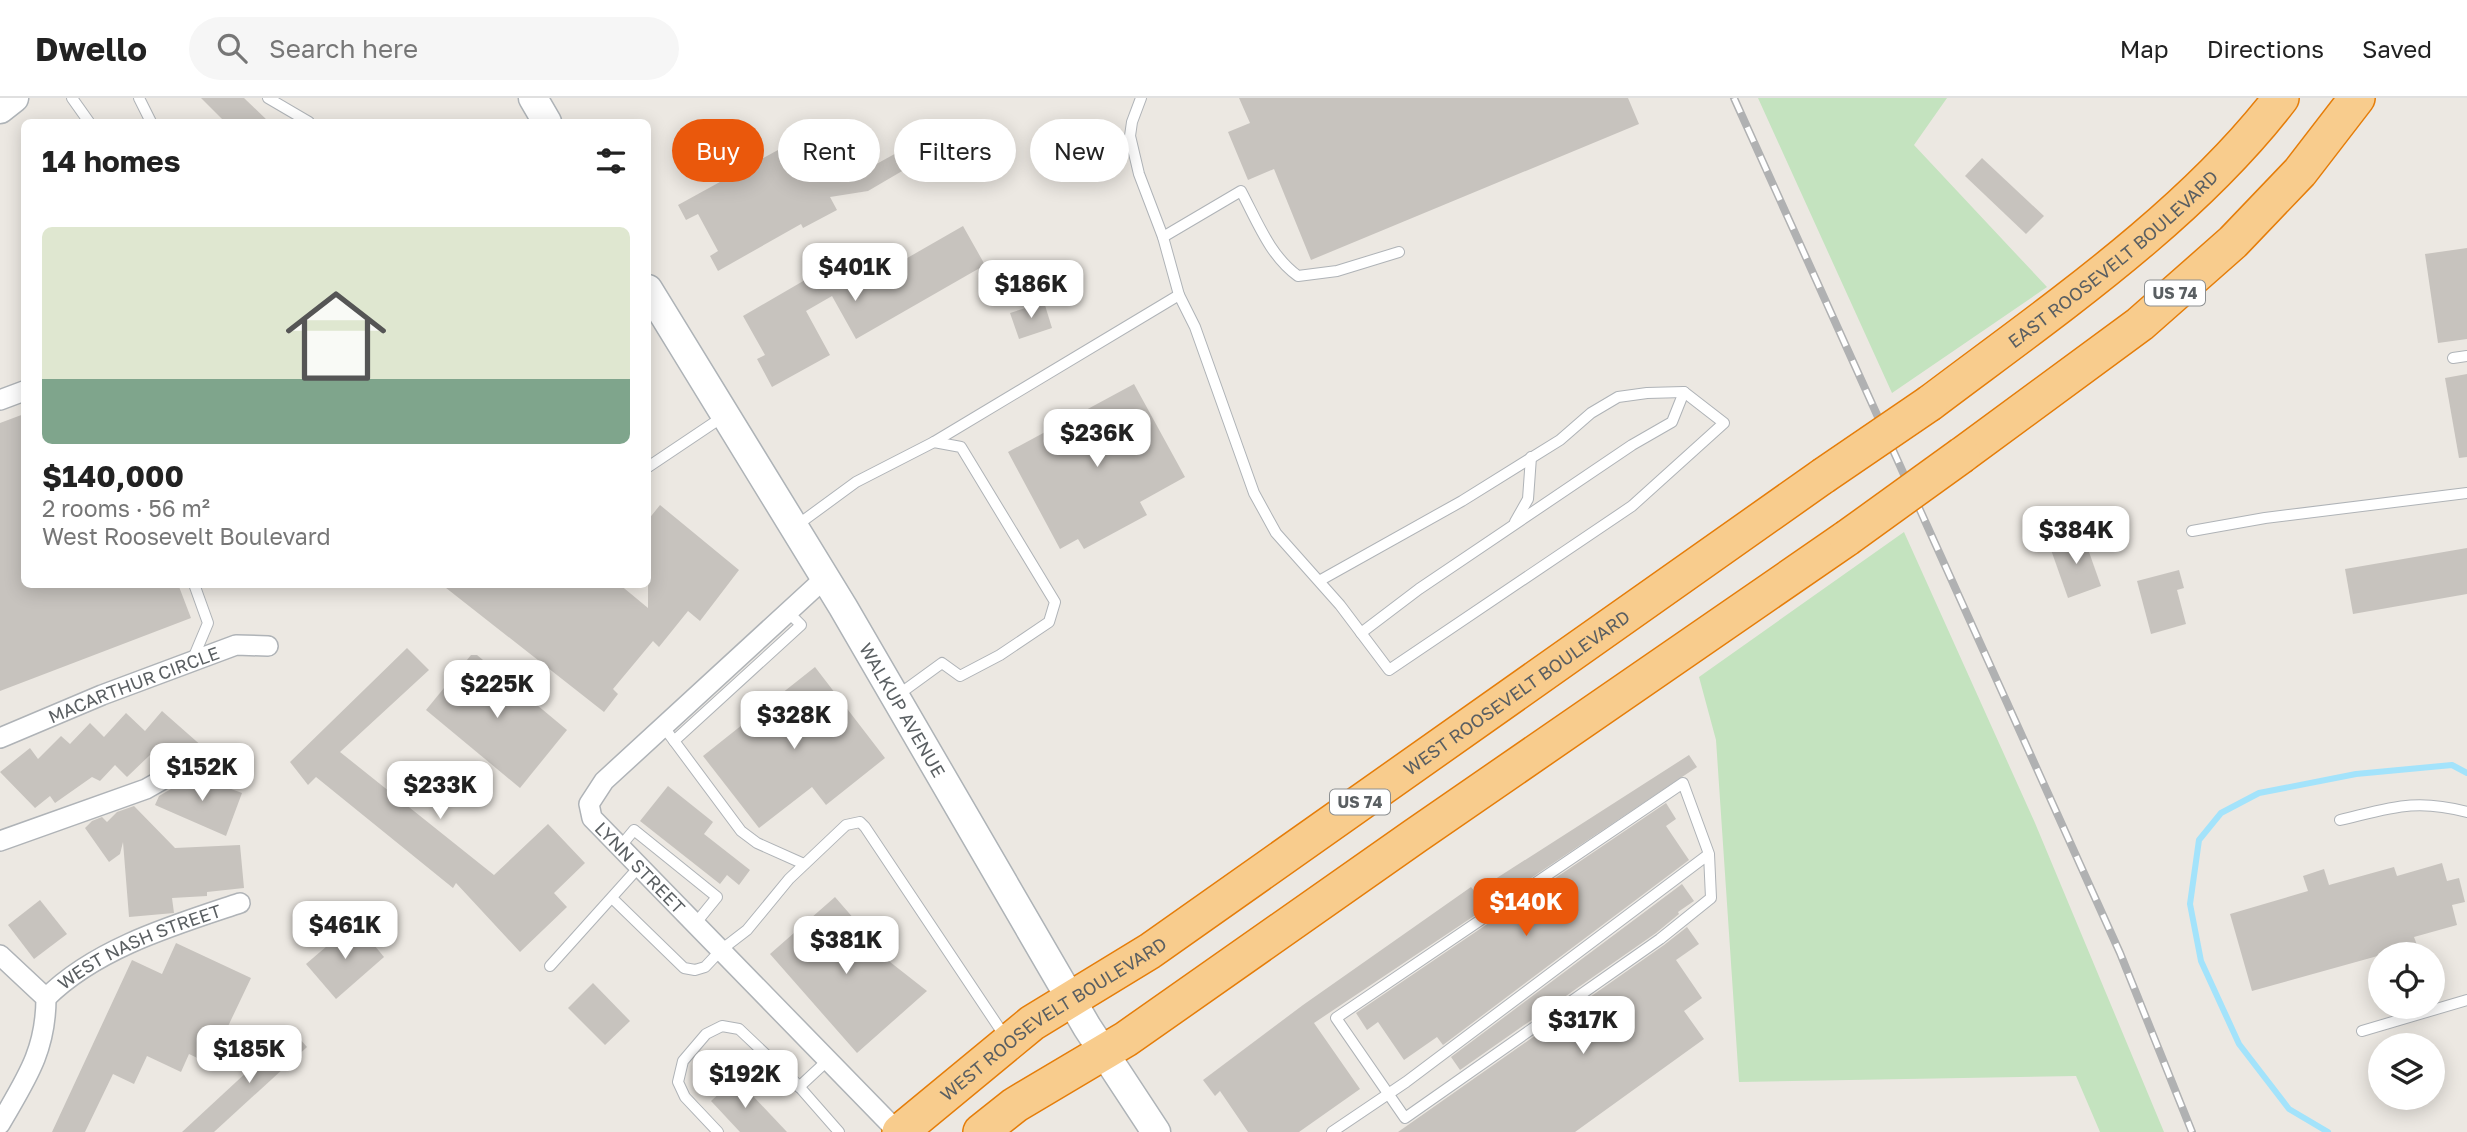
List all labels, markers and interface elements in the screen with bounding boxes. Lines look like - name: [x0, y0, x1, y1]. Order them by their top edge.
- search box: [189, 17, 679, 80]
- text: Dwello: [35, 29, 147, 68]
- icon: search: [213, 29, 251, 67]
- text: Search here: [269, 33, 418, 64]
- text: Map: [2120, 34, 2169, 63]
- text: Directions: [2207, 34, 2324, 63]
- text: Saved: [2362, 34, 2432, 63]
- chip: Buy: [672, 119, 764, 182]
- chip: Rent: [778, 119, 880, 182]
- chip: Filters: [894, 119, 1016, 182]
- chip: New: [1030, 119, 1129, 182]
- icon: filters: [592, 142, 630, 180]
- text: 14 homes: [42, 143, 181, 179]
- street label: EAST ROOSEVELT BOULEVARD: [2003, 165, 2222, 352]
- pin: $401K: [806, 244, 904, 303]
- text: $401K: [818, 252, 892, 280]
- pin: $186K: [982, 260, 1080, 320]
- text: $186K: [994, 269, 1068, 297]
- icon: home: [273, 273, 399, 399]
- road number: US 74: [2145, 280, 2205, 306]
- pin: $236K: [1048, 410, 1146, 469]
- text: $236K: [1060, 418, 1134, 446]
- text: $140,000: [42, 458, 184, 494]
- text: 2 rooms · 56 m²: [42, 494, 210, 522]
- pin: $384K: [2027, 506, 2125, 566]
- text: $384K: [2038, 515, 2114, 543]
- text: West Roosevelt Boulevard: [42, 522, 331, 550]
- street label: WEST ROOSEVELT BOULEVARD: [1399, 605, 1634, 780]
- street label: WALKUP AVENUE: [855, 639, 950, 781]
- street label: MACARTHUR CIRCLE: [45, 641, 222, 727]
- pin: $225K: [448, 660, 546, 720]
- text: $225K: [460, 669, 534, 697]
- pin: $328K: [745, 692, 843, 751]
- text: $328K: [757, 700, 831, 728]
- pin: $152K: [153, 744, 251, 803]
- text: $152K: [166, 752, 238, 780]
- pin: $233K: [391, 762, 489, 821]
- text: $233K: [403, 770, 477, 798]
- road number: US 74: [1330, 790, 1390, 814]
- street label: LYNN STREET: [591, 817, 690, 918]
- pin: $140K: [1477, 878, 1575, 938]
- text: $140K: [1489, 887, 1563, 915]
- street label: WEST NASH STREET: [53, 899, 224, 994]
- pin: $461K: [296, 902, 394, 961]
- text: $461K: [309, 910, 381, 938]
- pin: $381K: [797, 916, 895, 976]
- text: $381K: [810, 925, 882, 953]
- street label: WEST ROOSEVELT BOULEVARD: [936, 932, 1171, 1105]
- map controls: [2368, 942, 2445, 1110]
- button: locate: [2368, 942, 2445, 1019]
- pin: $317K: [1534, 996, 1632, 1056]
- text: $317K: [1548, 1005, 1618, 1033]
- pin: $185K: [200, 1026, 298, 1085]
- button: layers: [2368, 1033, 2445, 1110]
- text: $185K: [213, 1034, 285, 1062]
- pin: $192K: [696, 1051, 794, 1110]
- text: $192K: [709, 1059, 781, 1087]

